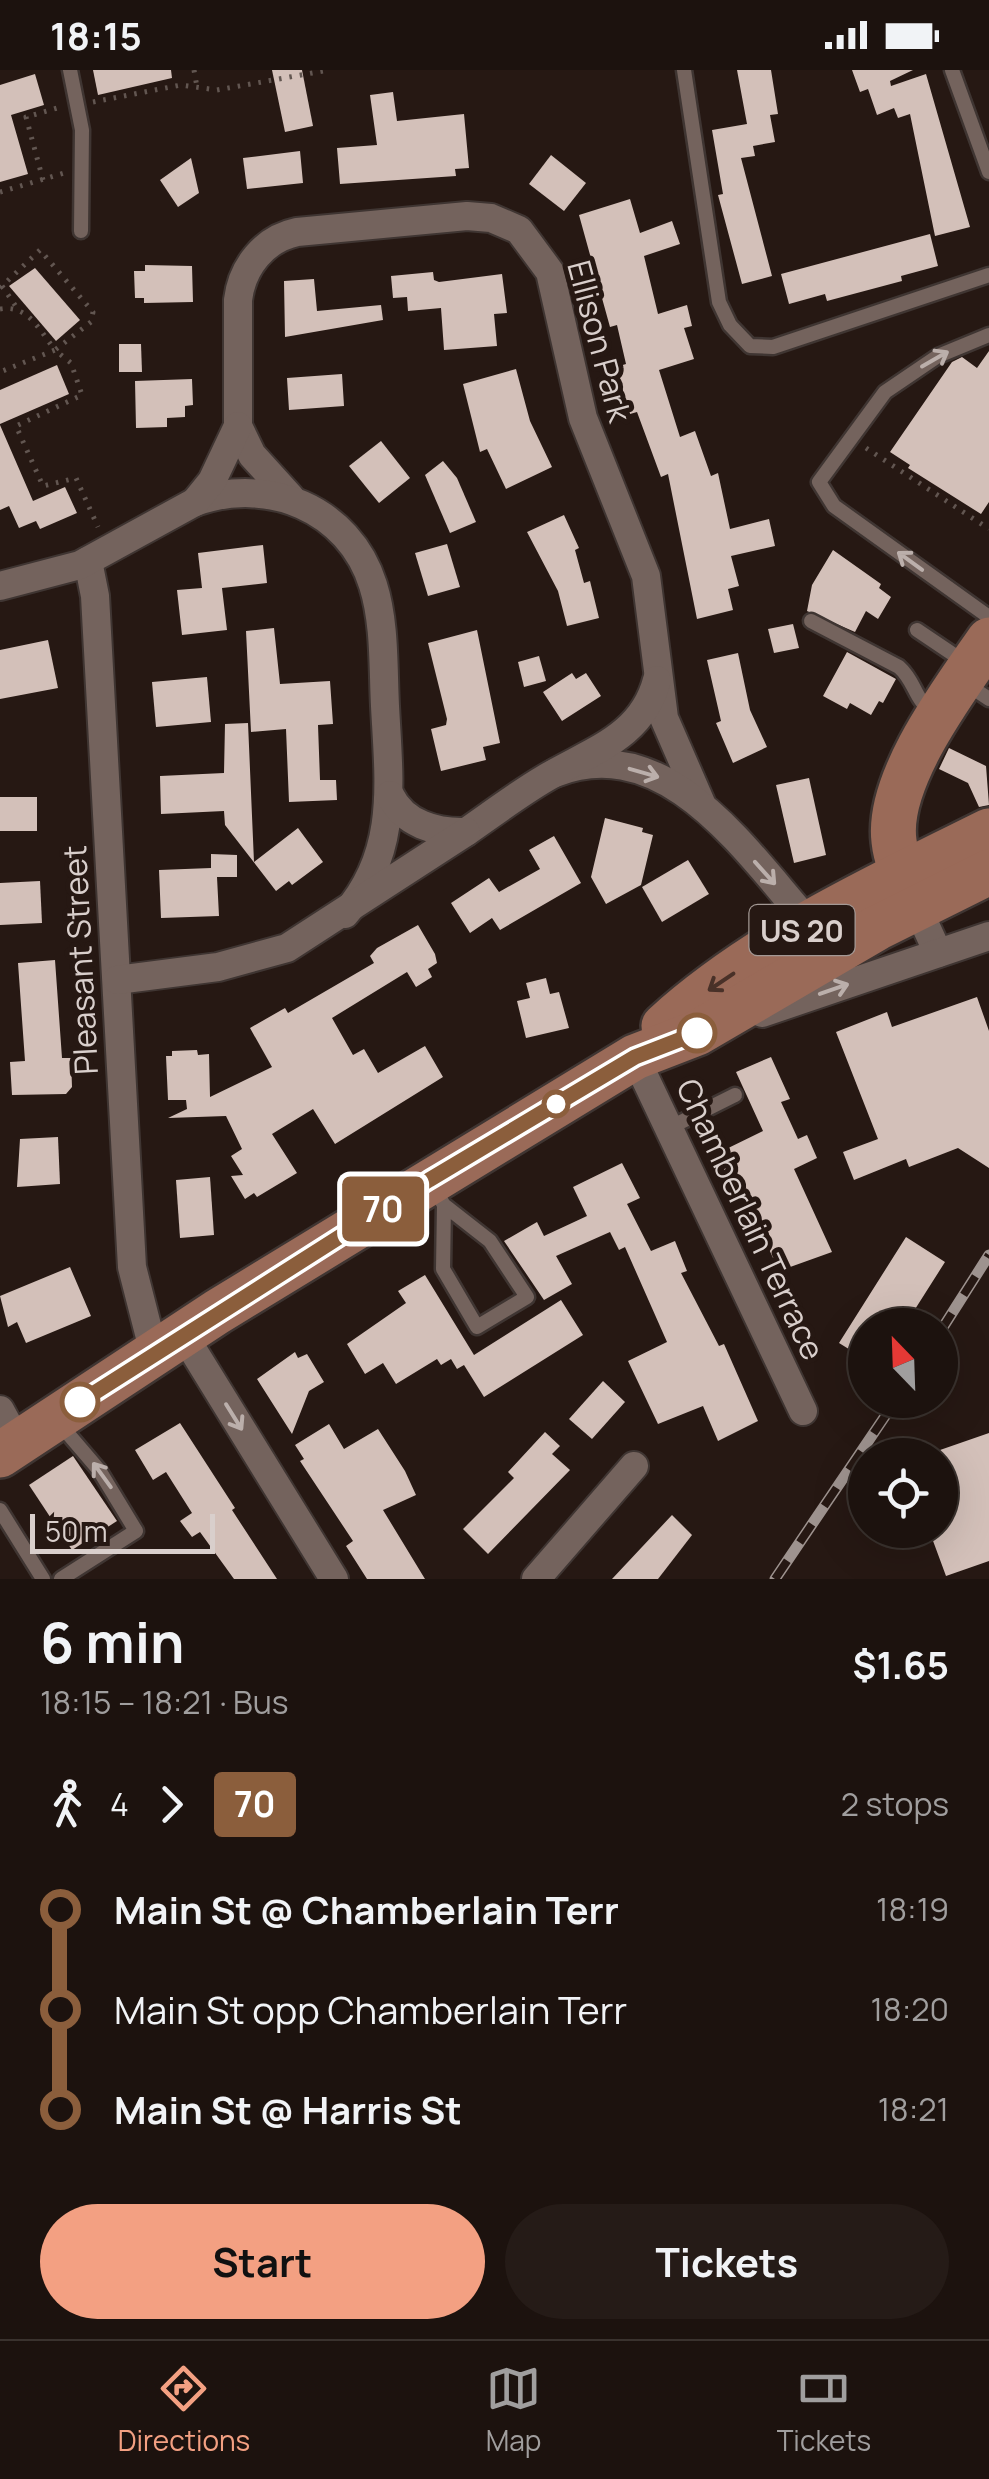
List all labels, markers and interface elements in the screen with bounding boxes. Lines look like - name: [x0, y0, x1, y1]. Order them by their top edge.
- text: 18:15: [50, 9, 142, 61]
- street label: Ellison Park: [557, 255, 643, 428]
- one-way arrow: [920, 349, 949, 369]
- one-way arrow: [896, 550, 924, 571]
- one-way arrow: [627, 765, 659, 783]
- street label: Pleasant Street: [52, 844, 108, 1076]
- one-way arrow: [753, 860, 776, 885]
- road number: US 20: [750, 905, 854, 955]
- one-way arrow: [708, 971, 736, 992]
- one-way arrow: [818, 978, 849, 996]
- unlabelled marker: [678, 1014, 716, 1052]
- street label: Chamberlain Terrace: [667, 1071, 835, 1367]
- unlabelled marker: [543, 1091, 569, 1117]
- line badge: 70: [338, 1176, 428, 1242]
- text: 70: [362, 1185, 404, 1233]
- north arrow: [848, 1308, 958, 1418]
- map controls: [848, 1308, 958, 1548]
- unlabelled marker: [61, 1383, 99, 1421]
- one-way arrow: [224, 1402, 244, 1431]
- button: locate: [848, 1438, 958, 1548]
- one-way arrow: [91, 1463, 113, 1489]
- scale bar: [30, 1509, 215, 1554]
- text: 50 m: [45, 1512, 108, 1550]
- text: 6 min: [40, 1604, 184, 1680]
- text: $1.65: [853, 1638, 949, 1690]
- text: 18:15 – 18:21 · Bus: [40, 1680, 288, 1724]
- icon: walk: [40, 1777, 95, 1832]
- icon: forward: [144, 1777, 199, 1832]
- text: 70: [234, 1780, 276, 1828]
- text: 4: [110, 1782, 129, 1826]
- text: 2 stops: [841, 1782, 949, 1826]
- text: Main St @ Chamberlain Terr: [114, 1883, 619, 1935]
- text: 18:19: [876, 1887, 949, 1931]
- text: Main St opp Chamberlain Terr: [114, 1983, 627, 2035]
- text: 18:20: [871, 1987, 949, 2031]
- text: Main St @ Harris St: [114, 2083, 462, 2135]
- text: 18:21: [878, 2087, 949, 2131]
- button: Start: [40, 2204, 485, 2319]
- button: Tickets: [505, 2204, 949, 2319]
- tab: Directions: [118, 2361, 250, 2459]
- tab: Map: [486, 2361, 541, 2459]
- tab: Tickets: [777, 2361, 871, 2459]

